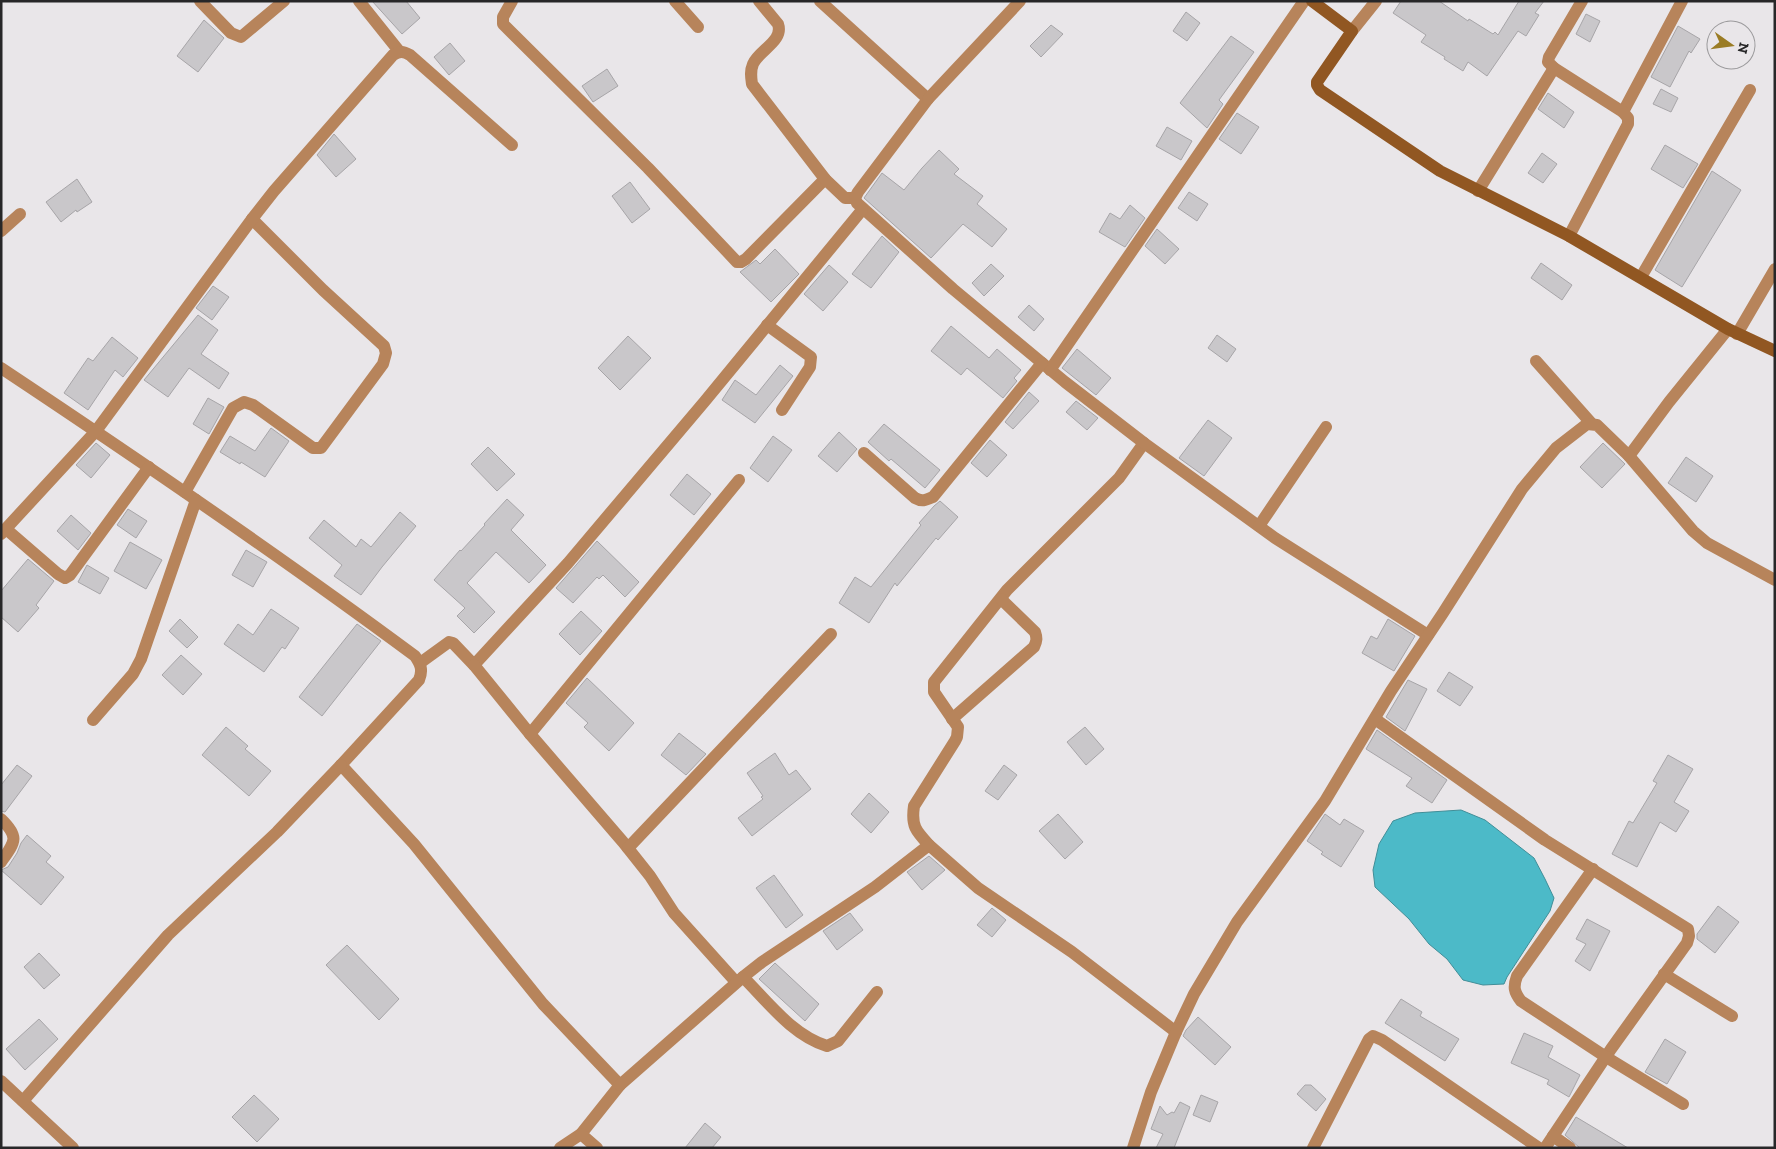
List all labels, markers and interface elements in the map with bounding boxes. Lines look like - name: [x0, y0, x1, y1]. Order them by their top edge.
- north arrow: [1706, 20, 1756, 70]
- text: N: [1734, 41, 1753, 56]

